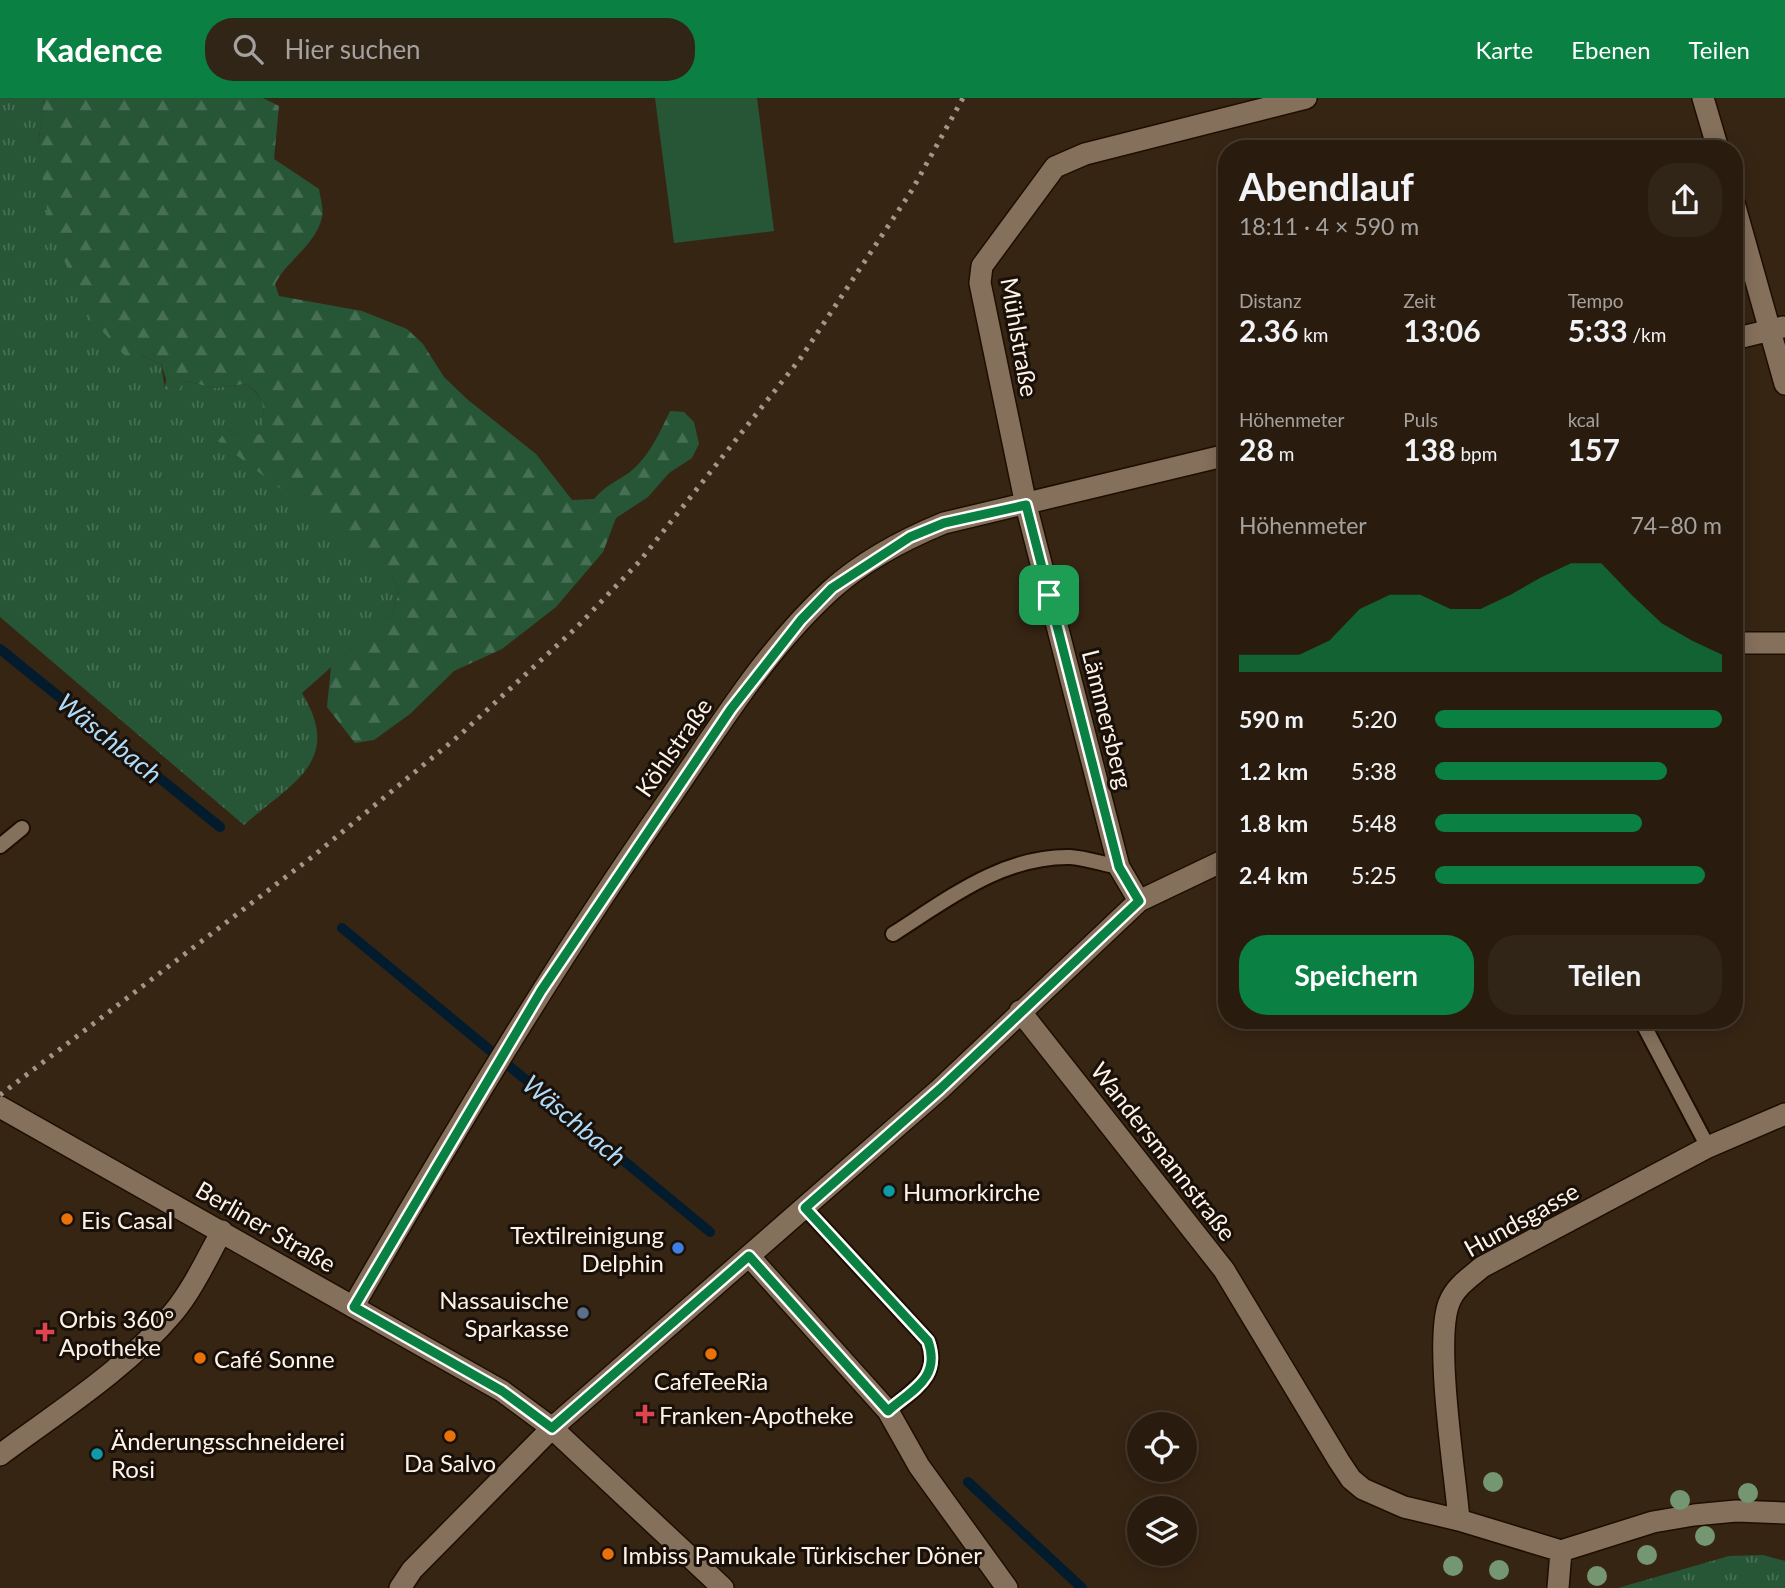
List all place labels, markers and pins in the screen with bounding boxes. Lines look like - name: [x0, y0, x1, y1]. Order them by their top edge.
- pin: [1019, 565, 1079, 625]
- place label: Humorkirche: [903, 1177, 1040, 1206]
- marker: Humorkirche: [881, 1183, 897, 1199]
- place label: Eis Casal: [81, 1205, 173, 1234]
- marker: Eis Casal: [59, 1211, 75, 1227]
- place label: Textilreinigung Delphin: [510, 1220, 664, 1277]
- marker: Textilreinigung Delphin: [670, 1240, 686, 1256]
- place label: Nassauische Sparkasse: [439, 1285, 569, 1342]
- place label: Orbis 360° Apotheke: [59, 1304, 174, 1361]
- marker: Nassauische Sparkasse: [575, 1305, 591, 1321]
- marker: Orbis 360° Apotheke: [37, 1324, 53, 1340]
- place label: Café Sonne: [214, 1344, 335, 1373]
- marker: CafeTeeRia: [703, 1346, 719, 1362]
- marker: Café Sonne: [192, 1350, 208, 1366]
- place label: CafeTeeRia: [654, 1366, 768, 1395]
- place label: Franken-Apotheke: [659, 1400, 854, 1429]
- marker: Franken-Apotheke: [637, 1406, 653, 1422]
- place label: Änderungsschneiderei Rosi: [111, 1426, 345, 1483]
- marker: Da Salvo: [442, 1428, 458, 1444]
- marker: Änderungsschneiderei Rosi: [89, 1446, 105, 1462]
- place label: Da Salvo: [404, 1448, 496, 1477]
- place label: Imbiss Pamukale Türkischer Döner: [622, 1540, 982, 1569]
- marker: Imbiss Pamukale Türkischer Döner: [600, 1546, 616, 1562]

